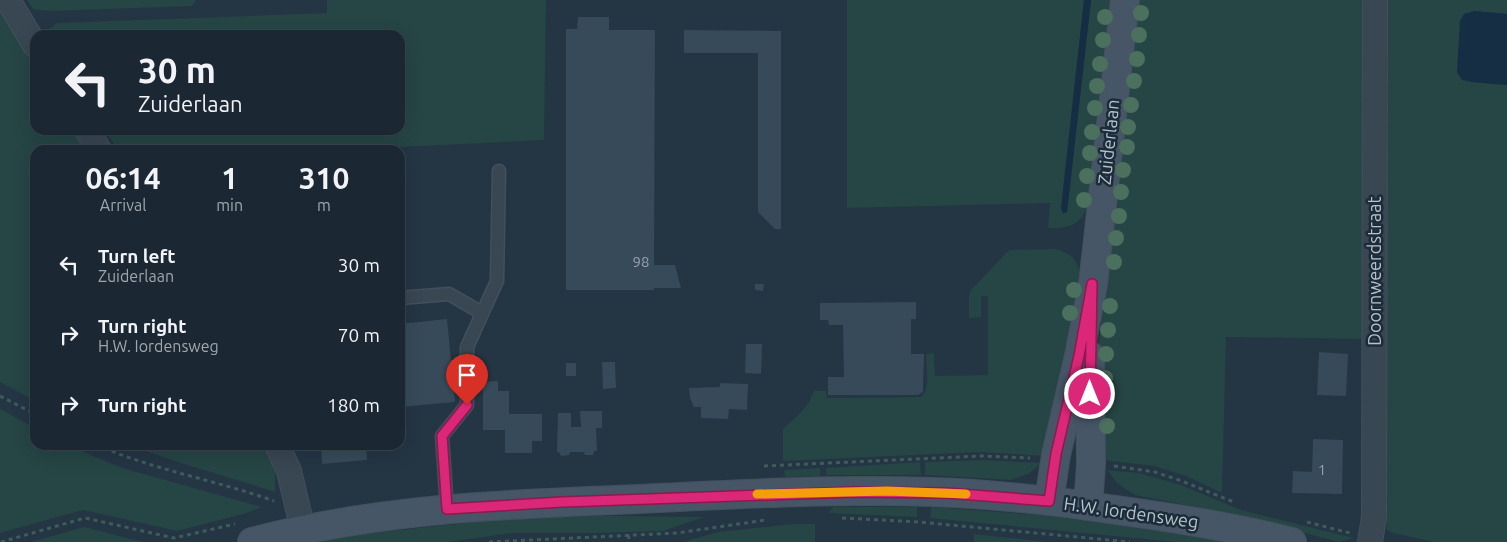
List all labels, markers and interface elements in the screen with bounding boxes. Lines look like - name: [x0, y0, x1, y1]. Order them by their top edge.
- icon: left: [55, 50, 120, 115]
- text: 30 m: [138, 50, 216, 90]
- text: Zuiderlaan: [138, 91, 243, 116]
- street label: Zuiderlaan: [1094, 98, 1122, 185]
- text: 06:14: [86, 161, 161, 195]
- text: 1: [221, 161, 238, 195]
- text: 310: [299, 161, 349, 195]
- text: Arrival: [100, 196, 146, 214]
- text: min: [216, 196, 243, 214]
- text: m: [317, 196, 331, 214]
- street label: Doornweerdstraat: [1364, 196, 1384, 346]
- text: Turn left: [98, 245, 176, 267]
- icon: left: [55, 251, 83, 279]
- house number: 98: [633, 253, 649, 270]
- text: 30 m: [338, 254, 380, 276]
- text: Zuiderlaan: [98, 267, 174, 285]
- text: Turn right: [98, 315, 186, 337]
- icon: right: [55, 321, 83, 349]
- text: 70 m: [338, 324, 380, 346]
- text: H.W. Iordensweg: [98, 337, 219, 355]
- pin: [446, 354, 488, 405]
- icon: arrive: [453, 361, 481, 389]
- position arrow: [1063, 367, 1115, 419]
- icon: right: [55, 391, 83, 419]
- text: Turn right: [98, 394, 186, 416]
- text: 180 m: [327, 394, 380, 416]
- house number: 1: [1318, 461, 1326, 478]
- street label: H.W. Iordensweg: [1062, 493, 1200, 531]

